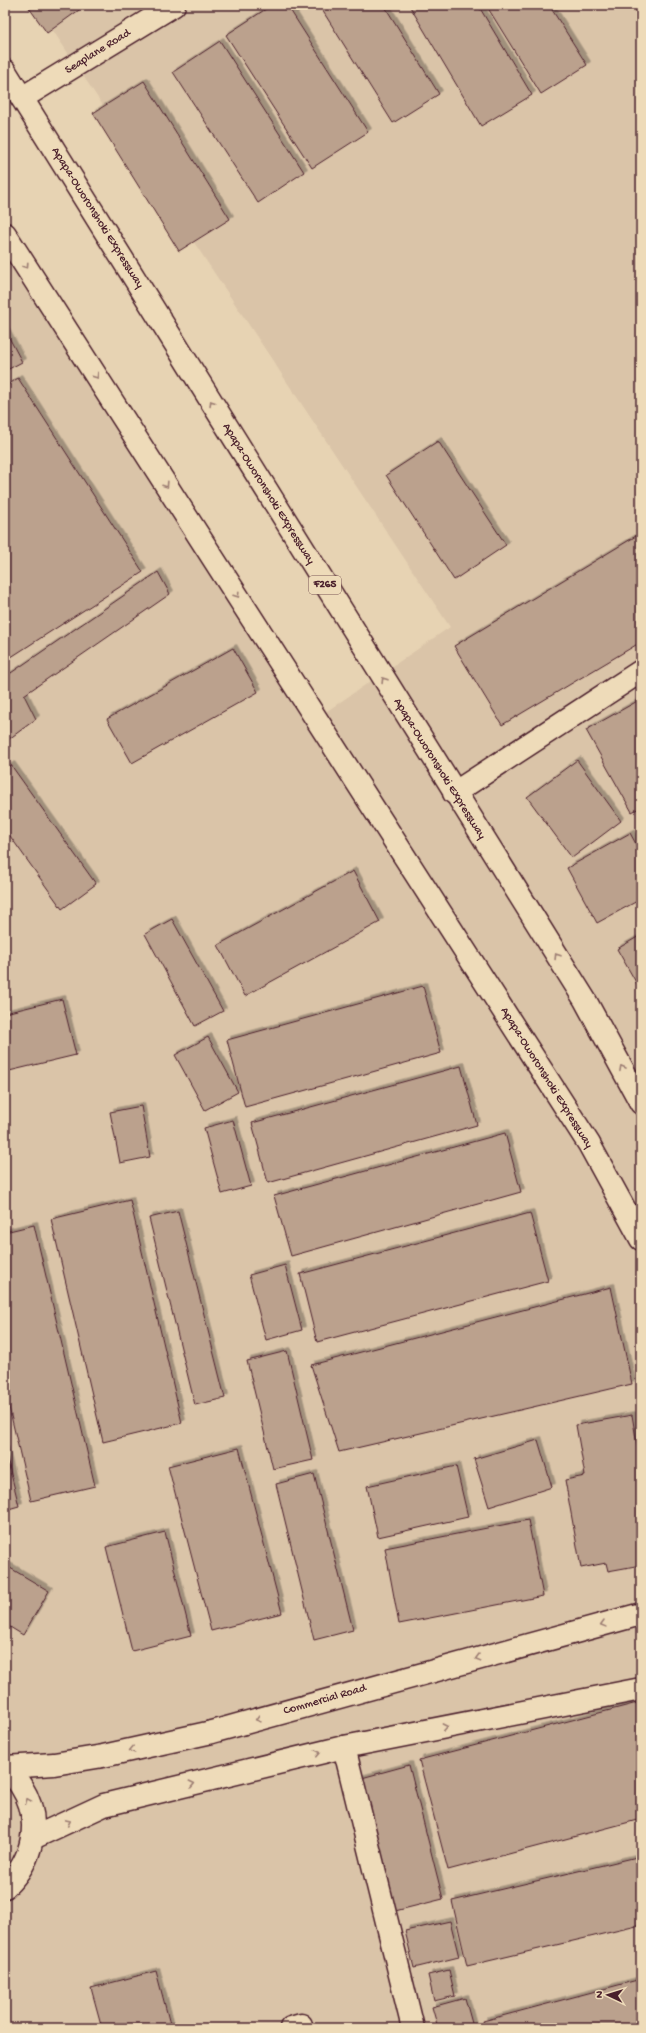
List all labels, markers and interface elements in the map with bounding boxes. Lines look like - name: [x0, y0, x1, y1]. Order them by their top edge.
- street label: Seaplane Road: [63, 26, 134, 78]
- street label: Apapa-Oworonshoki Expressway: [48, 145, 146, 291]
- one-way arrow: [21, 262, 29, 269]
- one-way arrow: [91, 372, 99, 379]
- one-way arrow: [209, 400, 216, 407]
- street label: Apapa-Oworonshoki Expressway: [219, 421, 317, 567]
- one-way arrow: [162, 481, 169, 488]
- road number: F265: [309, 576, 341, 594]
- one-way arrow: [232, 590, 239, 597]
- one-way arrow: [381, 677, 388, 684]
- street label: Apapa-Oworonshoki Expressway: [390, 696, 488, 842]
- one-way arrow: [554, 953, 561, 960]
- street label: Apapa-Oworonshoki Expressway: [497, 1005, 595, 1151]
- one-way arrow: [620, 1065, 627, 1073]
- one-way arrow: [600, 1619, 607, 1628]
- one-way arrow: [475, 1653, 482, 1662]
- street label: Commercial Road: [282, 1681, 369, 1718]
- one-way arrow: [255, 1714, 262, 1723]
- one-way arrow: [442, 1724, 448, 1732]
- one-way arrow: [129, 1745, 135, 1753]
- one-way arrow: [315, 1750, 321, 1758]
- one-way arrow: [188, 1780, 195, 1788]
- one-way arrow: [24, 1798, 32, 1805]
- one-way arrow: [64, 1819, 72, 1827]
- north arrow: [588, 1975, 628, 2015]
- text: N: [594, 1990, 606, 1998]

